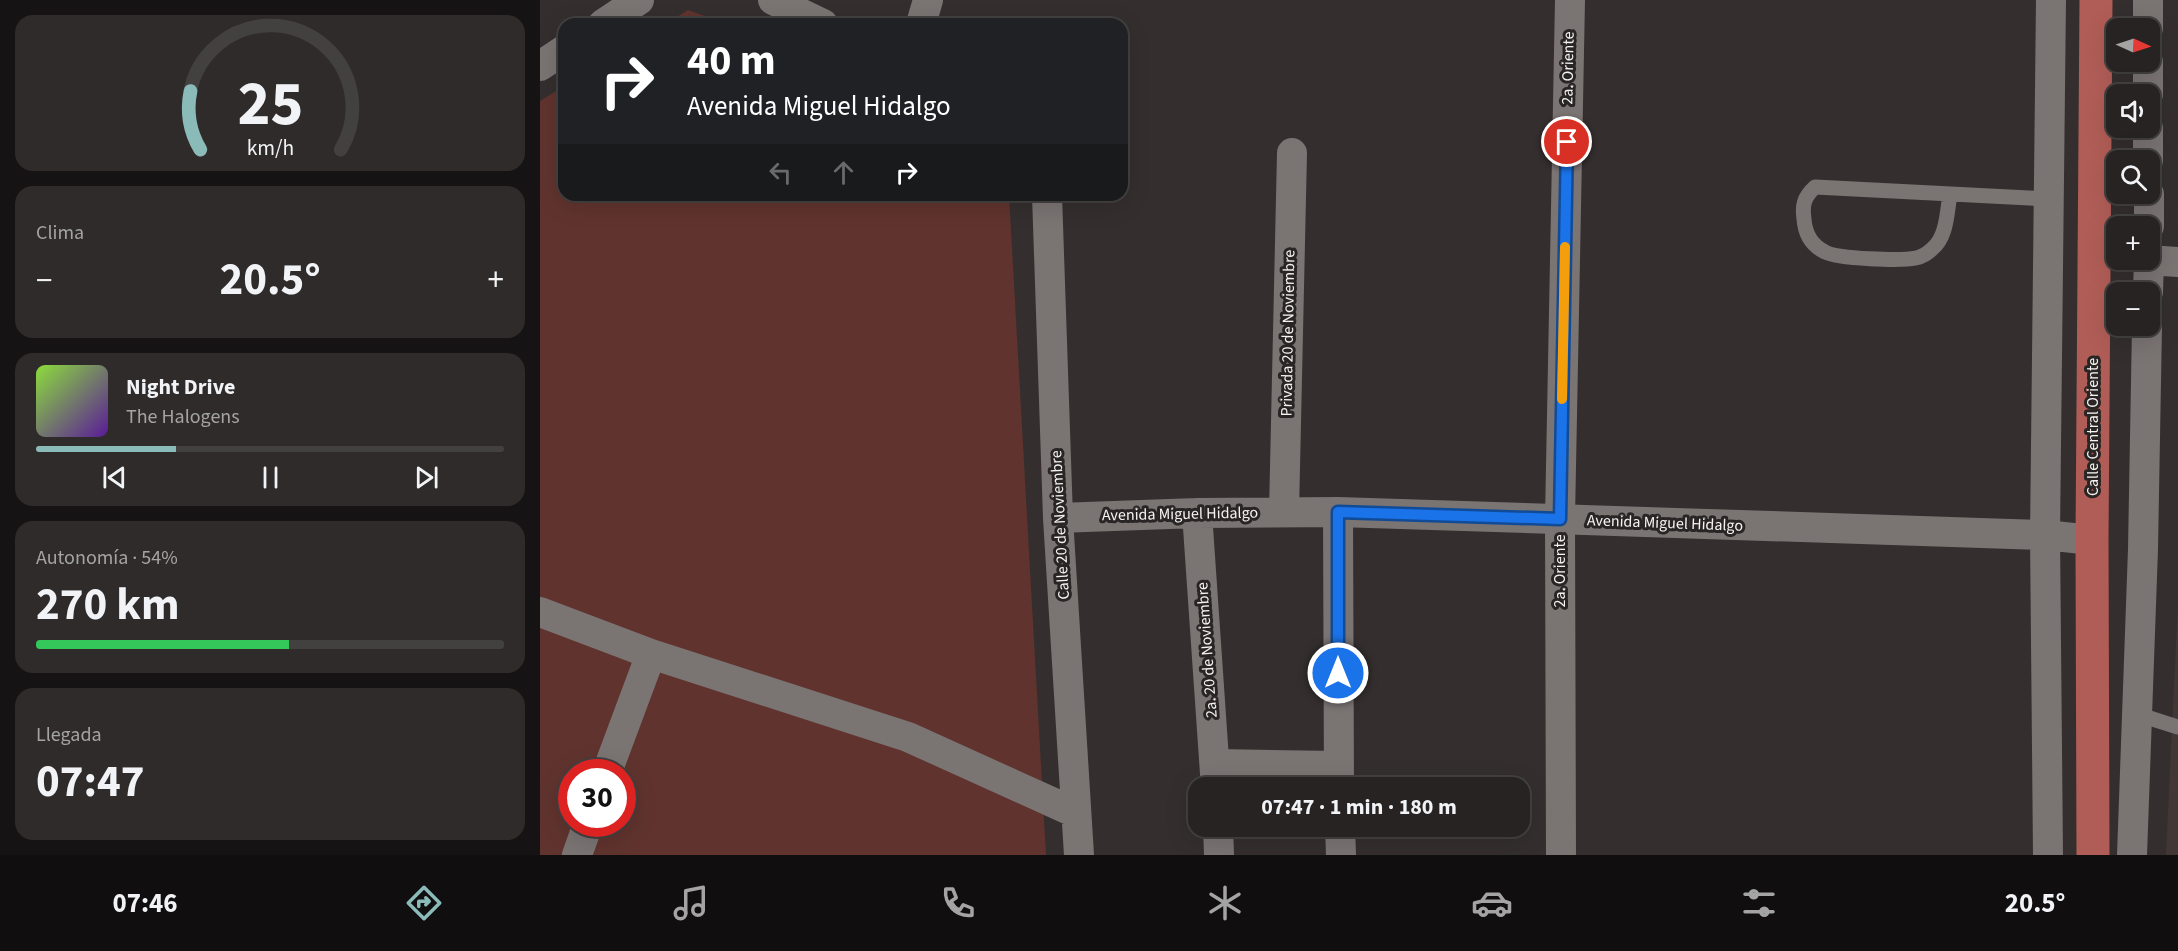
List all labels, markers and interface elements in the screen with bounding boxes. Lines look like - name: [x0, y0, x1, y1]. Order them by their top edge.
- north arrow: [2106, 18, 2160, 72]
- map controls: [2106, 18, 2160, 336]
- text: 40 m: [687, 31, 776, 91]
- street label: 2a. Oriente: [1556, 31, 1580, 105]
- icon: right: [588, 42, 666, 120]
- text: 25: [237, 60, 303, 149]
- button: sound: [2106, 84, 2160, 138]
- text: Avenida Miguel Hidalgo: [687, 87, 951, 126]
- pin: [1541, 116, 1592, 167]
- icon: arrive: [1550, 125, 1583, 158]
- text: km/h: [246, 133, 294, 164]
- button: search: [2106, 150, 2160, 204]
- icon: left: [764, 156, 797, 189]
- icon: ahead: [827, 156, 860, 189]
- icon: right: [890, 156, 923, 189]
- button: +: [2106, 216, 2160, 270]
- text: Clima: [36, 219, 84, 247]
- text: 20.5°: [219, 248, 321, 312]
- street label: Privada 20 de Noviembre: [1276, 249, 1300, 417]
- text: −: [36, 257, 52, 304]
- text: +: [488, 257, 504, 304]
- button: −: [2106, 282, 2160, 336]
- street label: Calle Central Oriente: [2082, 358, 2104, 496]
- text: Night Drive: [126, 371, 235, 403]
- text: The Halogens: [126, 403, 240, 431]
- street label: Calle 20 de Noviembre: [1045, 450, 1075, 600]
- icon: previous: [98, 461, 131, 494]
- icon: pause: [254, 461, 287, 494]
- icon: next: [410, 461, 443, 494]
- street label: Avenida Miguel Hidalgo: [1102, 502, 1258, 526]
- street label: Avenida Miguel Hidalgo: [1587, 509, 1743, 537]
- street label: 2a. Oriente: [1549, 534, 1571, 608]
- text: Autonomía · 54%: [36, 544, 178, 572]
- text: 270 km: [36, 573, 180, 637]
- street label: 2a. 20 de Noviembre: [1191, 581, 1223, 719]
- position arrow: [1306, 641, 1370, 705]
- text: Llegada: [36, 721, 102, 749]
- text: 07:47: [36, 750, 145, 814]
- speed limit sign: 30: [558, 759, 636, 837]
- text: 07:47 · 1 min · 180 m: [1261, 791, 1457, 823]
- icon: directions: [403, 882, 445, 924]
- icon: music: [670, 882, 712, 924]
- icon: phone: [937, 882, 979, 924]
- icon: climate: [1204, 882, 1246, 924]
- icon: car: [1471, 882, 1513, 924]
- icon: filters: [1738, 882, 1780, 924]
- text: 07:46: [113, 884, 178, 923]
- text: 20.5°: [2005, 884, 2065, 923]

